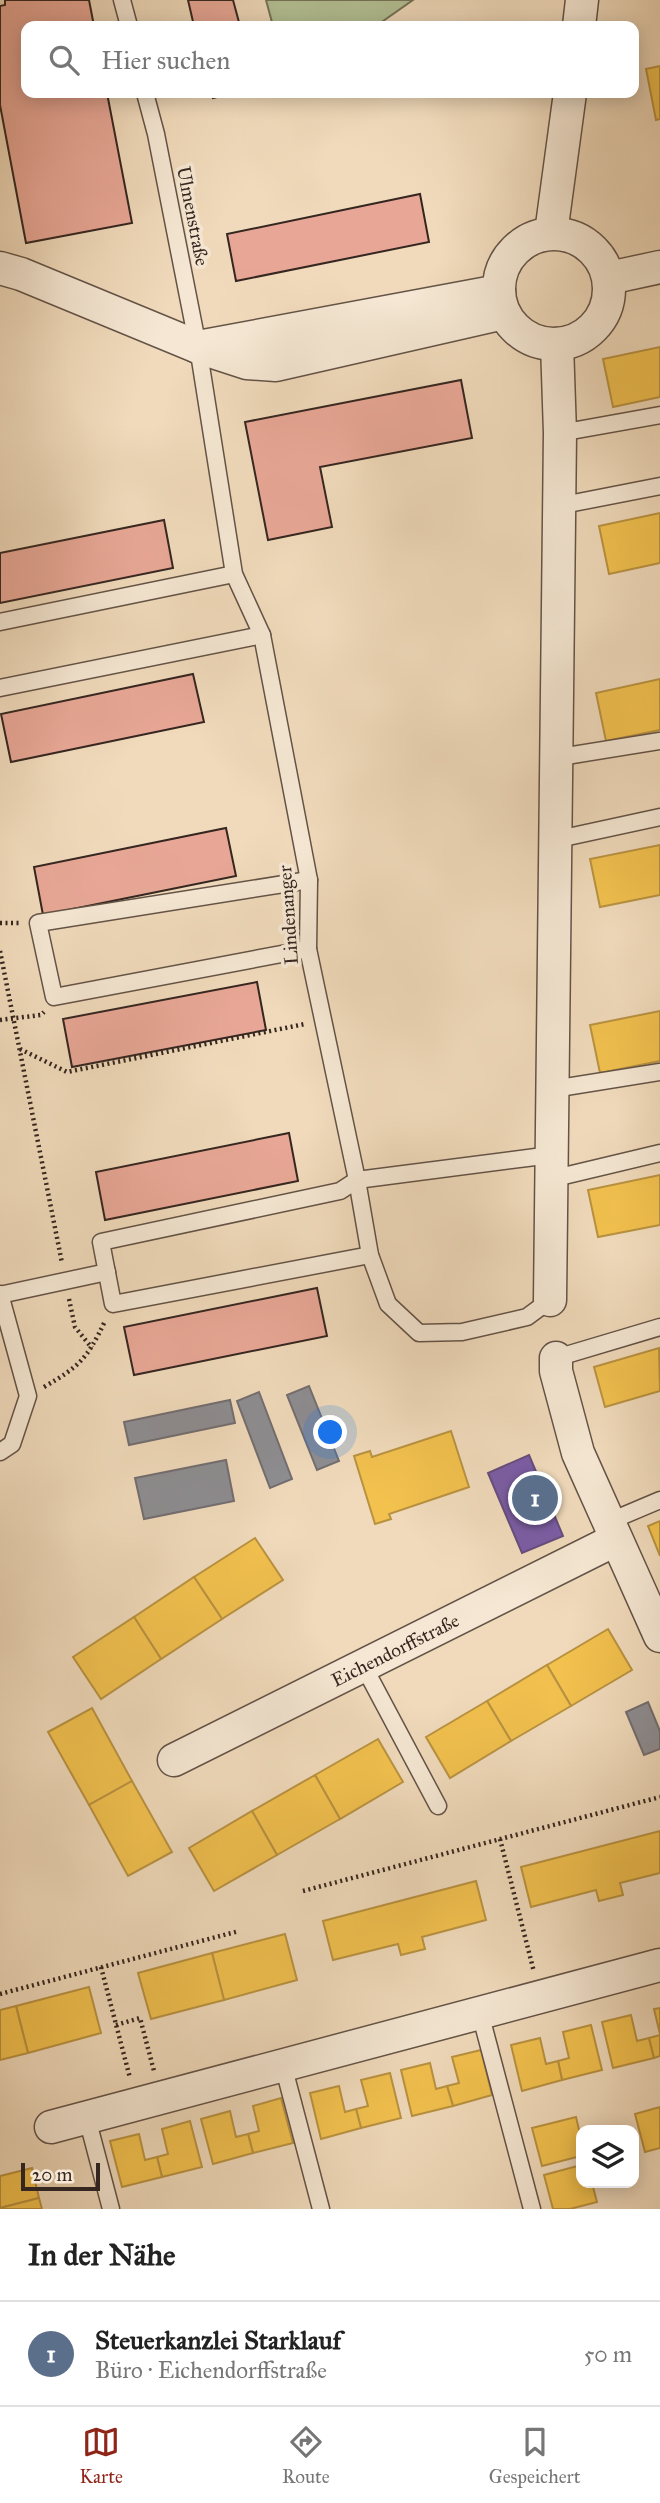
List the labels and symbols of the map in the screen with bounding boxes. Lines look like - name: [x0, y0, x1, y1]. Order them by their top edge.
- street label: Ulmenstraße: [172, 164, 214, 268]
- street label: Lindenanger: [273, 864, 304, 965]
- your location: [313, 1415, 347, 1449]
- pin: 1: [512, 1472, 558, 1524]
- street label: Eichendorffstraße: [327, 1608, 463, 1691]
- scale bar: [21, 2160, 100, 2192]

